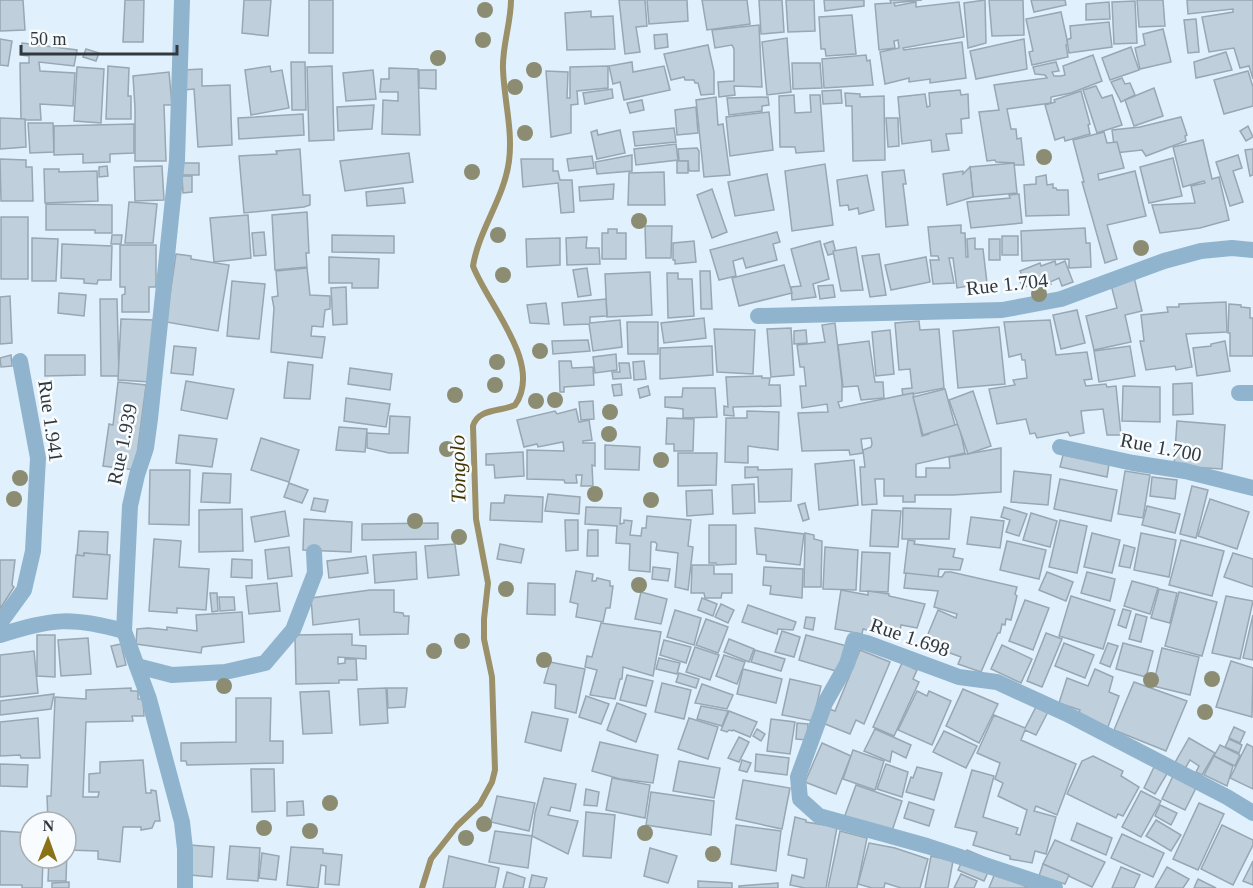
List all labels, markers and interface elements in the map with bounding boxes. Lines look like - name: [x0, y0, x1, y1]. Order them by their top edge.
- scale bar: [21, 18, 177, 56]
- text: 50 m: [30, 29, 67, 49]
- street label: Rue 1.704: [965, 269, 1049, 299]
- street label: Rue 1.941: [34, 379, 68, 463]
- street label: Rue 1.939: [103, 402, 141, 486]
- street label: Rue 1.700: [1119, 428, 1203, 466]
- water label: Tongolo: [445, 435, 471, 503]
- street label: Rue 1.698: [868, 613, 952, 661]
- north arrow: [18, 810, 78, 870]
- text: N: [42, 817, 55, 834]

